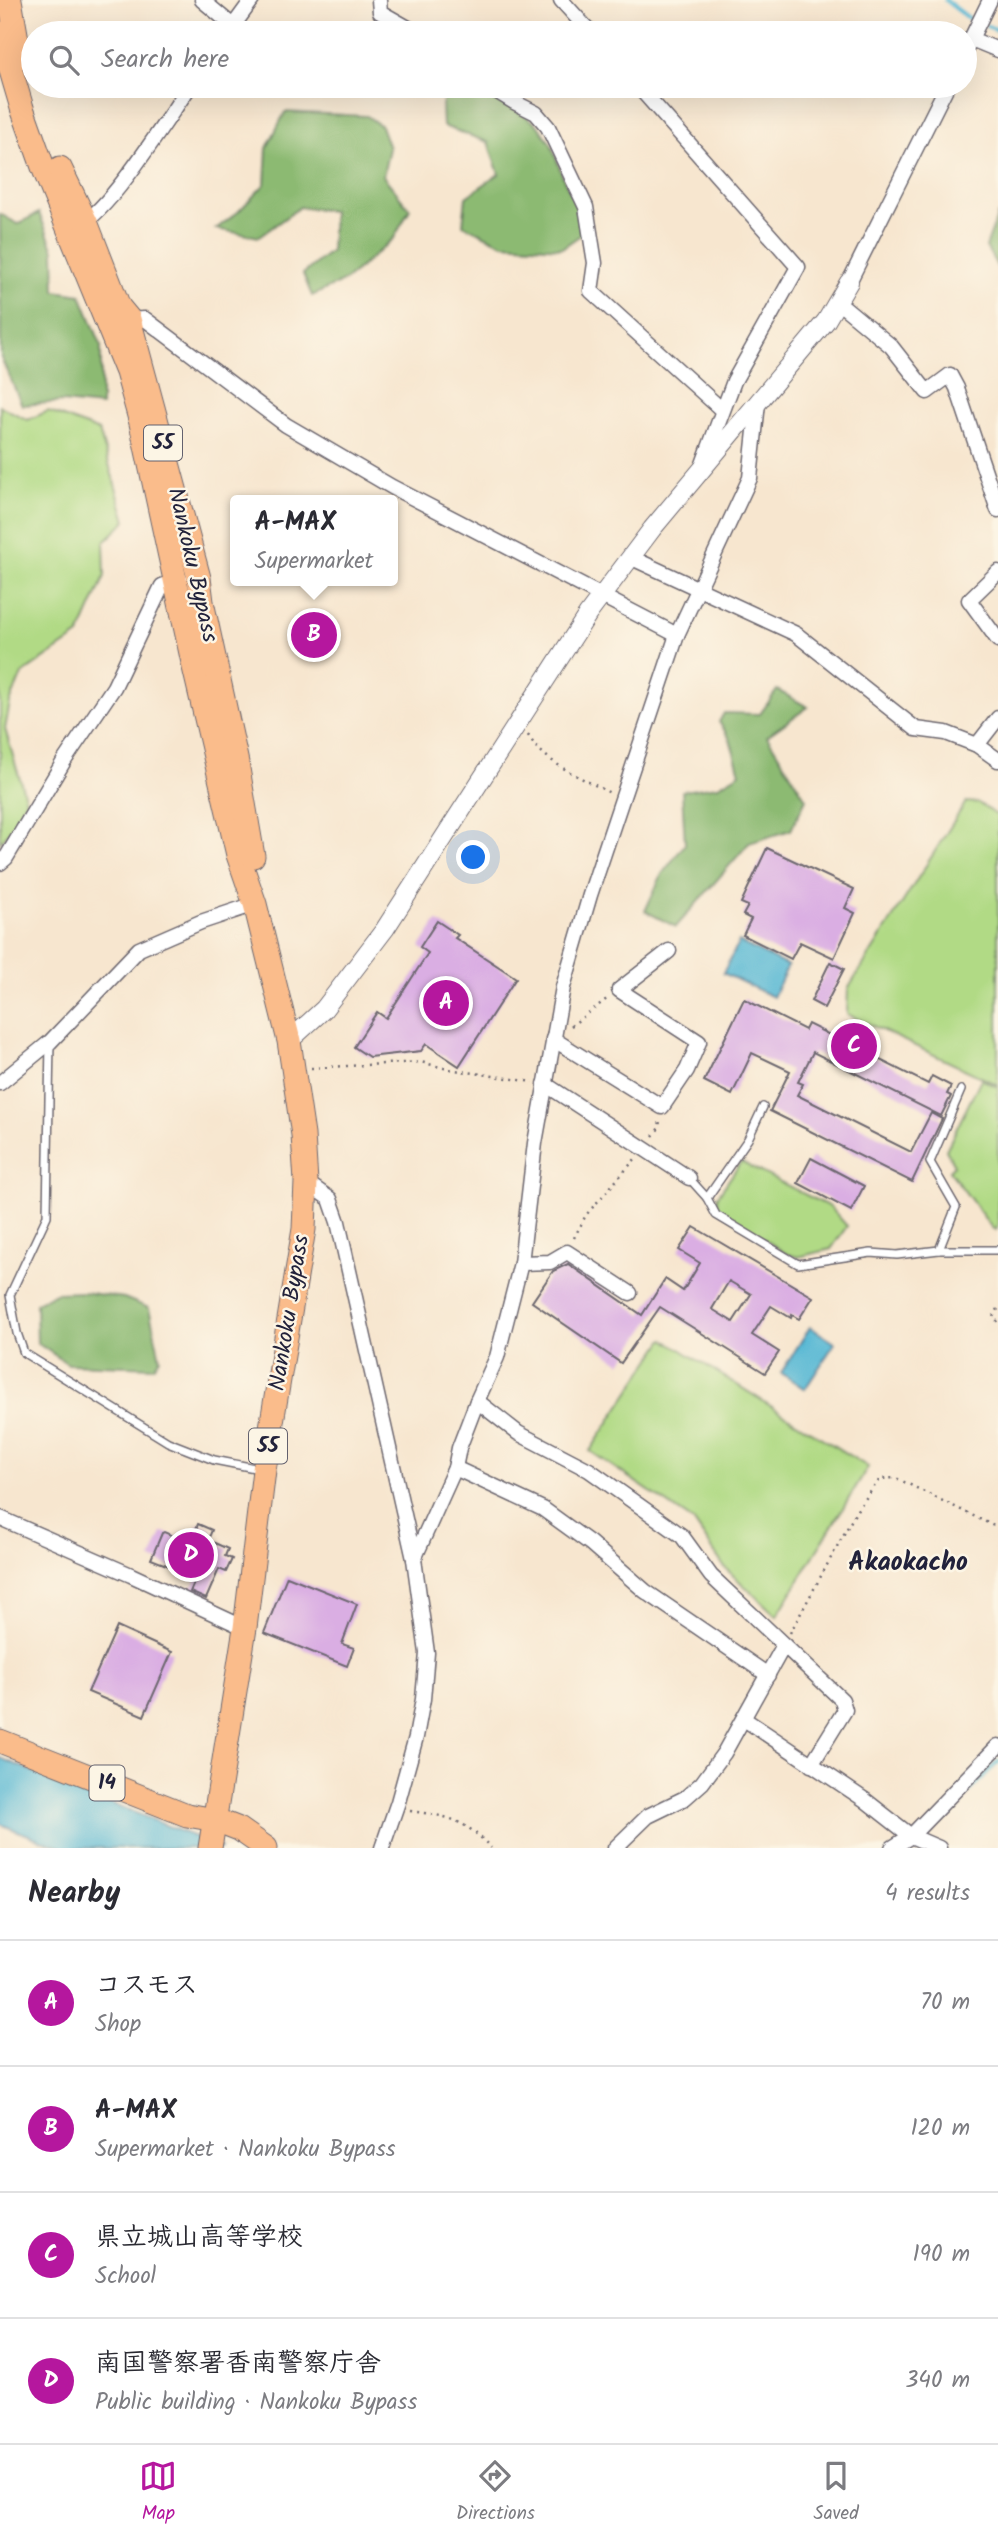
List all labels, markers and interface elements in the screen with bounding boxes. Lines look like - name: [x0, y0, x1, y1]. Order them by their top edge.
- search box: [21, 21, 977, 98]
- text: Search here: [101, 39, 229, 81]
- icon: search: [45, 41, 83, 79]
- road number: 55: [144, 426, 182, 460]
- street label: Nankoku Bypass: [157, 484, 227, 646]
- popup: [230, 495, 398, 586]
- text: A-MAX: [255, 502, 336, 544]
- text: Supermarket: [255, 544, 373, 580]
- pin: B: [291, 609, 337, 661]
- your location: [456, 840, 490, 874]
- pin: A: [423, 977, 469, 1029]
- pin: C: [831, 1020, 877, 1072]
- street label: Nankoku Bypass: [260, 1232, 320, 1394]
- road number: 55: [249, 1428, 287, 1464]
- pin: D: [168, 1529, 214, 1581]
- district label: Akaokacho: [848, 1542, 968, 1584]
- road number: 14: [90, 1766, 124, 1800]
- text: Nearby: [28, 1870, 120, 1918]
- text: 4 results: [885, 1876, 970, 1912]
- text: コスモス: [95, 1965, 198, 2007]
- text: A: [44, 1985, 58, 2021]
- text: 70 m: [920, 1985, 970, 2021]
- text: Shop: [95, 2007, 141, 2043]
- text: A-MAX: [95, 2090, 176, 2132]
- text: B: [44, 2111, 58, 2147]
- text: 120 m: [910, 2111, 970, 2147]
- text: Supermarket · Nankoku Bypass: [95, 2132, 396, 2168]
- text: 県立城山高等学校: [95, 2217, 303, 2259]
- text: C: [44, 2237, 58, 2273]
- text: 190 m: [913, 2237, 970, 2273]
- text: School: [95, 2259, 156, 2295]
- text: 南国警察署香南警察庁舎: [95, 2343, 381, 2385]
- text: D: [43, 2363, 59, 2399]
- text: 340 m: [905, 2363, 970, 2399]
- text: Public building · Nankoku Bypass: [95, 2385, 417, 2421]
- tab: Map: [139, 2457, 177, 2529]
- tab: Directions: [456, 2457, 535, 2529]
- tab: Saved: [814, 2457, 859, 2529]

